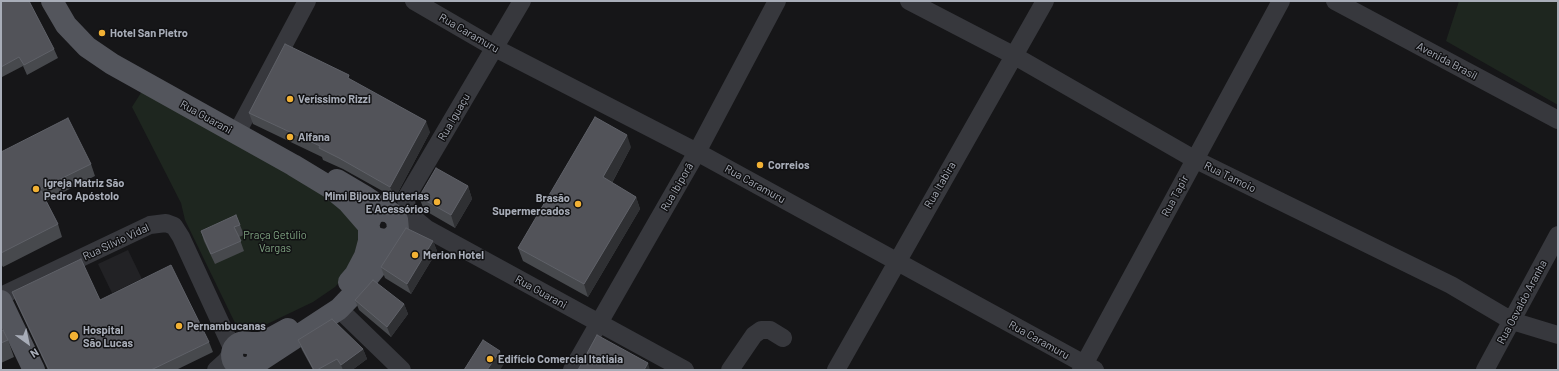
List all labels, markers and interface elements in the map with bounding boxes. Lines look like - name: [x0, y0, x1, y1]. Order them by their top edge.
- street label: Rua Caramuru: [437, 10, 501, 56]
- place label: Hotel San Pietro: [110, 26, 188, 40]
- marker: Hotel San Pietro: [97, 28, 107, 38]
- street label: Avenida Brasil: [1414, 39, 1480, 83]
- street label: Rua Iguaçu: [435, 91, 473, 143]
- place label: Veríssimo Rizzi: [298, 92, 371, 106]
- marker: Veríssimo Rizzi: [285, 94, 295, 104]
- street label: Rua Guarani: [178, 97, 234, 137]
- place label: Alfana: [298, 130, 330, 144]
- marker: Alfana: [285, 132, 295, 142]
- place label: Correios: [768, 158, 810, 172]
- street label: Rua Itabira: [921, 159, 959, 211]
- street label: Rua Tamoio: [1202, 159, 1258, 195]
- street label: Rua Ibiporã: [658, 160, 696, 214]
- marker: Correios: [755, 160, 765, 170]
- street label: Rua Caramuru: [722, 162, 788, 206]
- street label: Rua Tapir: [1159, 173, 1191, 219]
- place label: Igreja Matriz São Pedro Apóstolo: [44, 176, 124, 202]
- marker: Igreja Matriz São Pedro Apóstolo: [31, 184, 41, 194]
- place label: Mimi Bijoux Bijuterias E Acessórios: [325, 189, 429, 215]
- place label: Brasão Supermercados: [492, 191, 570, 217]
- marker: Mimi Bijoux Bijuterias E Acessórios: [432, 197, 442, 207]
- marker: Brasão Supermercados: [573, 199, 583, 209]
- street label: Rua Silvio Vidal: [81, 221, 151, 263]
- park label: Praça Getúlio Vargas: [243, 228, 307, 254]
- place label: Merion Hotel: [423, 248, 484, 262]
- marker: Merion Hotel: [410, 250, 420, 260]
- street label: Rua Osvaldo Aranha: [1494, 258, 1550, 346]
- street label: Rua Guarani: [513, 272, 569, 312]
- street label: Rua Caramuru: [1006, 318, 1072, 362]
- place label: Pernambucanas: [187, 319, 266, 333]
- marker: Pernambucanas: [174, 321, 184, 331]
- north arrow: [8, 323, 48, 363]
- place label: Hospital São Lucas: [83, 323, 133, 349]
- marker: Hospital São Lucas: [68, 330, 80, 342]
- text: N: [28, 346, 41, 361]
- place label: Edifício Comercial Itatiaia: [498, 352, 623, 366]
- marker: Edifício Comercial Itatiaia: [485, 354, 495, 364]

